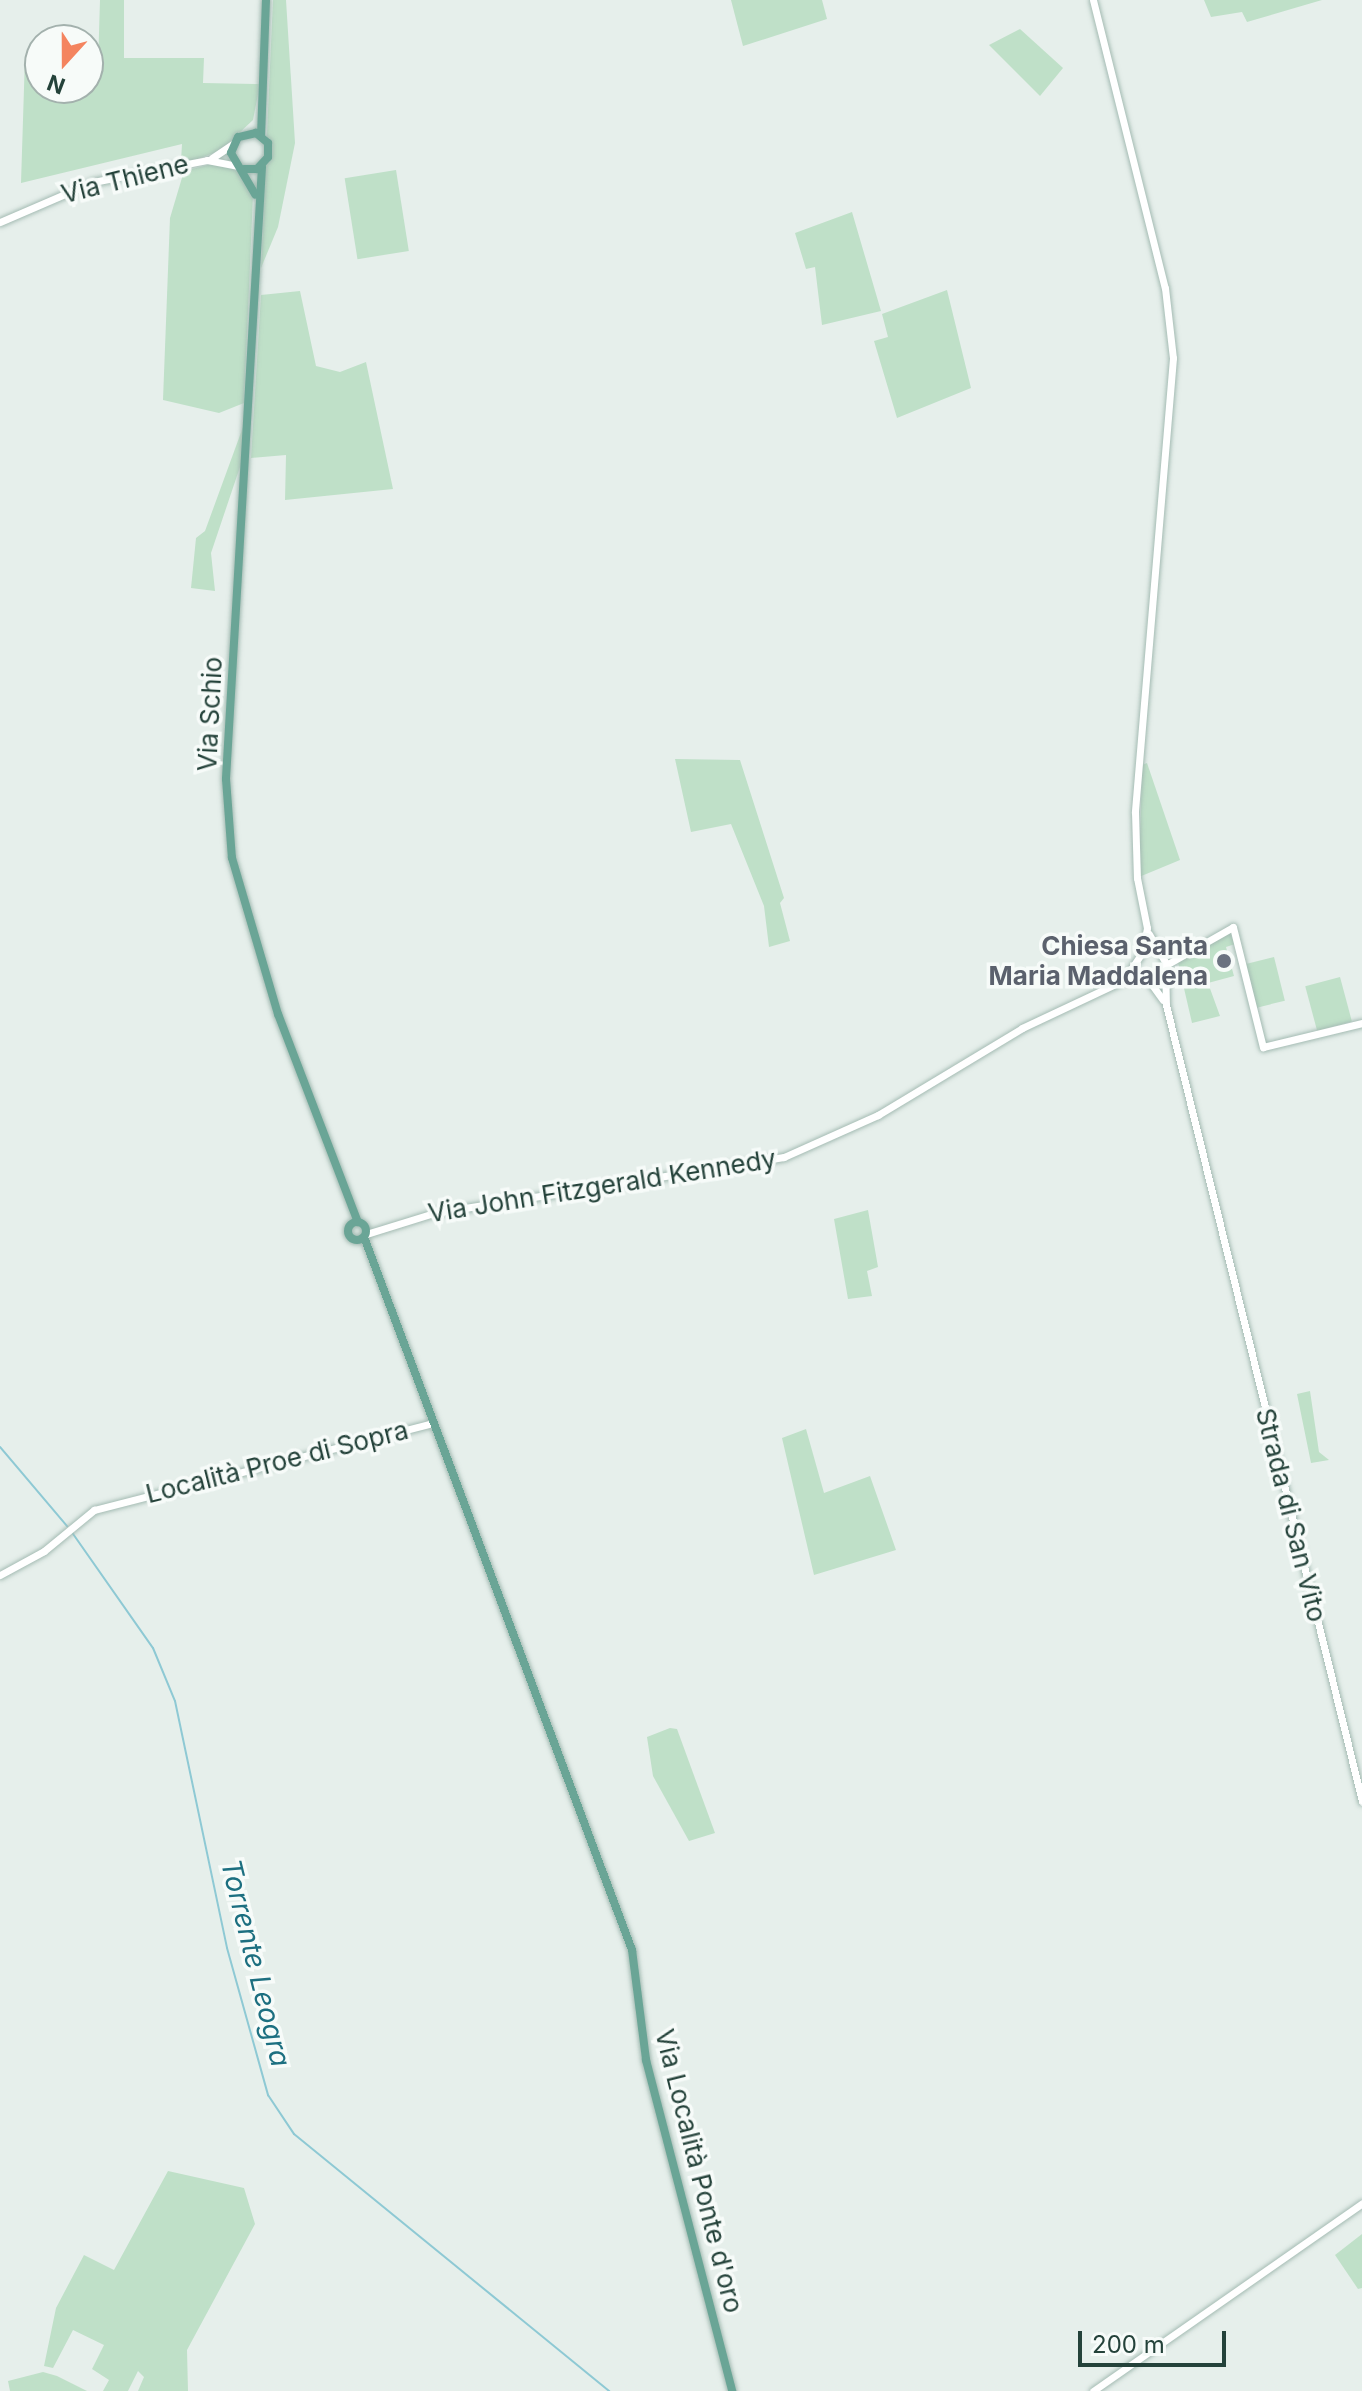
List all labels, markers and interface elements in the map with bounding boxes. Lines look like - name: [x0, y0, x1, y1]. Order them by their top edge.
- north arrow: [24, 24, 104, 104]
- text: N: [44, 69, 69, 100]
- street label: Via Thiene: [58, 148, 192, 210]
- street label: Via Schio: [191, 656, 229, 772]
- place label: Chiesa Santa Maria Maddalena: [989, 930, 1208, 992]
- marker: Chiesa Santa Maria Maddalena: [1215, 952, 1233, 970]
- street label: Via John Fitzgerald Kennedy: [426, 1143, 778, 1229]
- street label: Strada di San Vito: [1249, 1405, 1333, 1625]
- street label: Località Proe di Sopra: [143, 1414, 411, 1510]
- water label: Torrente Leogra: [214, 1856, 298, 2070]
- street label: Via Località Ponte d'oro: [649, 2026, 749, 2316]
- scale bar: [1082, 2315, 1230, 2365]
- text: 200 m: [1092, 2330, 1165, 2359]

